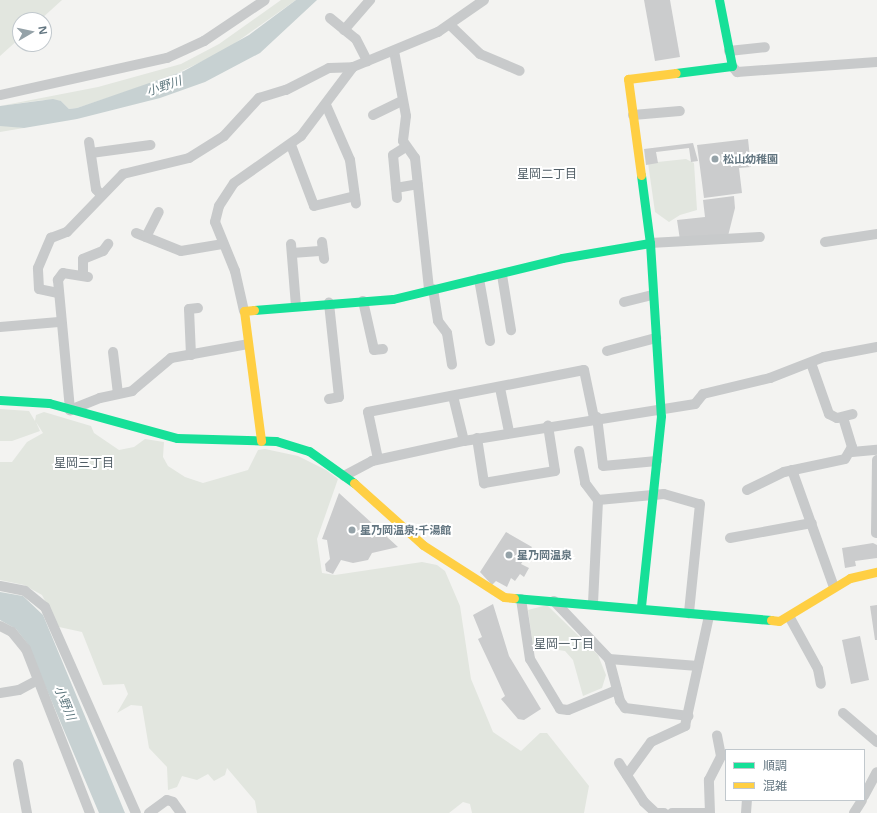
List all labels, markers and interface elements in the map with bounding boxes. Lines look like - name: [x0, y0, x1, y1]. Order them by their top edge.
- north arrow: [12, 12, 52, 52]
- text: N: [35, 25, 51, 36]
- water label: 小野川: [145, 73, 183, 99]
- place label: 松山幼稚園: [723, 152, 778, 166]
- marker: 松山幼稚園: [710, 154, 720, 164]
- district label: 星岡二丁目: [517, 167, 577, 181]
- district label: 星岡三丁目: [54, 456, 114, 470]
- place label: 星乃岡温泉;千湯館: [360, 523, 451, 537]
- marker: 星乃岡温泉;千湯館: [347, 525, 357, 535]
- place label: 星乃岡温泉: [517, 548, 572, 562]
- marker: 星乃岡温泉: [504, 550, 514, 560]
- district label: 星岡一丁目: [534, 637, 594, 651]
- water label: 小野川: [51, 684, 79, 722]
- legend: [725, 749, 865, 801]
- text: 順調: [763, 757, 787, 774]
- text: 混雑: [763, 777, 787, 794]

